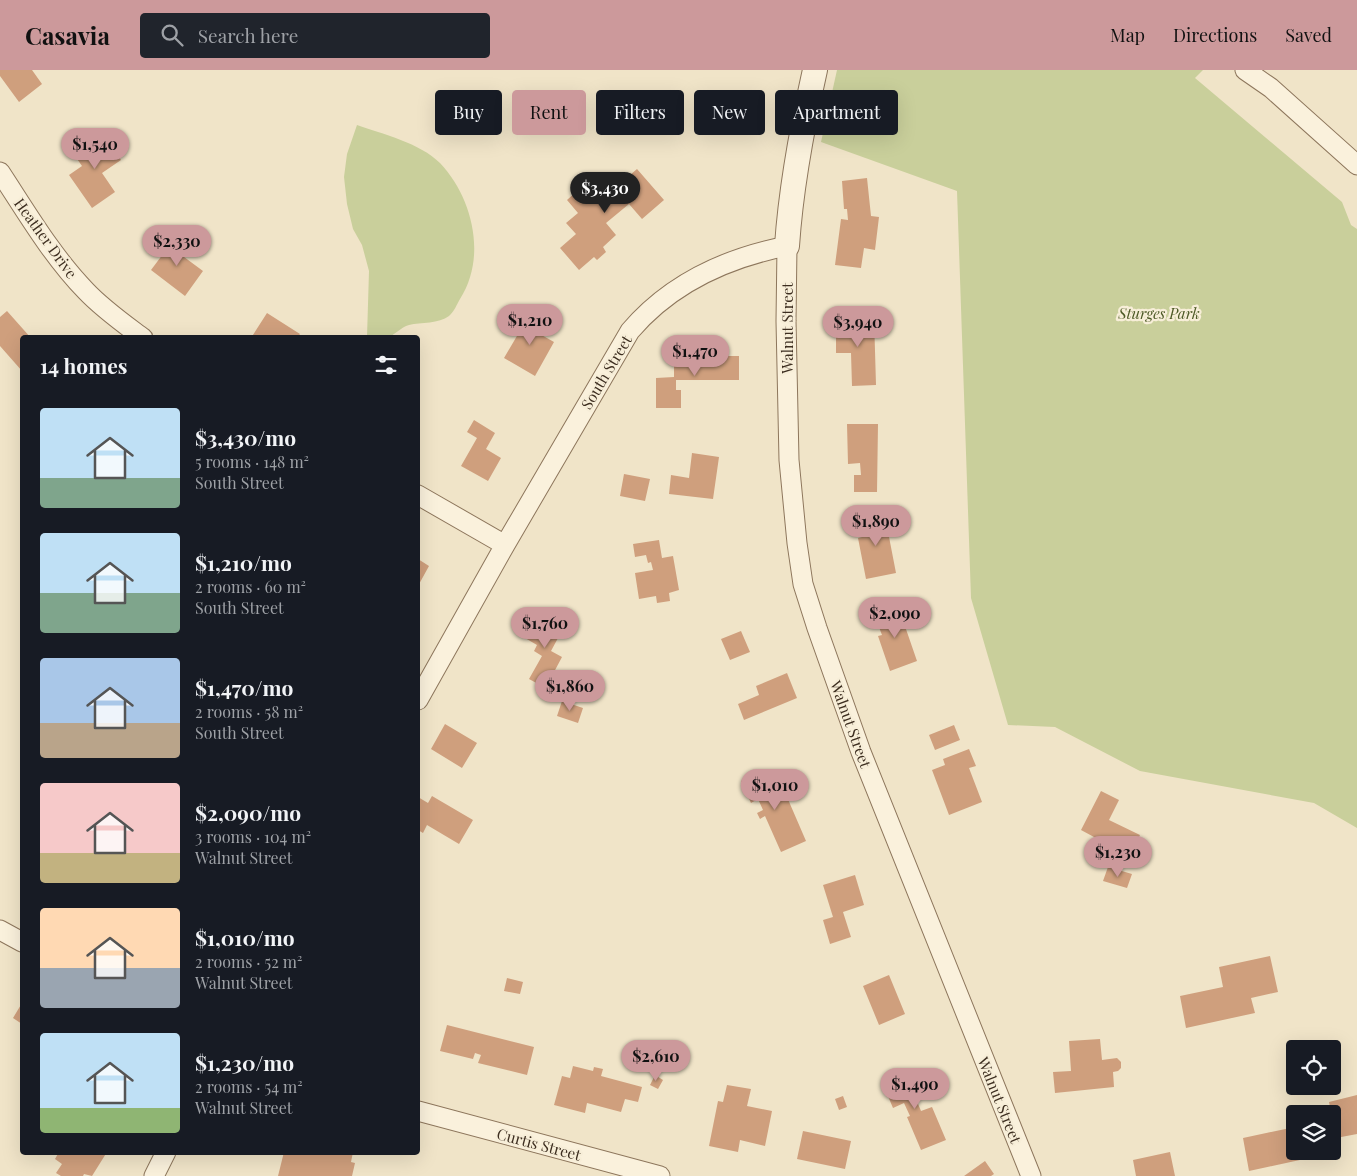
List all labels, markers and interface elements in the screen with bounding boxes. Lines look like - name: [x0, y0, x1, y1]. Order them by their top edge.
- search box: [140, 13, 490, 58]
- text: Casavia: [25, 19, 110, 51]
- icon: search: [158, 21, 186, 49]
- text: Search here: [198, 22, 298, 48]
- text: Map: [1110, 23, 1145, 47]
- text: Directions: [1173, 23, 1257, 47]
- text: Saved: [1285, 23, 1332, 47]
- chip: Buy: [435, 90, 502, 135]
- chip: Rent: [512, 90, 586, 135]
- chip: Filters: [596, 90, 684, 135]
- chip: New: [694, 90, 765, 135]
- chip: Apartment: [775, 90, 898, 135]
- pin: $1,540: [54, 128, 136, 170]
- text: $1,540: [72, 133, 118, 154]
- pin: $3,430: [564, 172, 646, 214]
- text: $3,430: [581, 177, 629, 198]
- street label: Heather Drive: [10, 194, 82, 282]
- pin: $2,330: [136, 224, 218, 267]
- text: $2,330: [153, 230, 201, 251]
- street label: Walnut Street: [777, 282, 797, 375]
- park label: Sturges Park: [1117, 303, 1200, 323]
- pin: $1,210: [489, 304, 571, 346]
- pin: $3,940: [817, 306, 899, 348]
- text: $1,210: [508, 309, 552, 330]
- text: $3,940: [834, 311, 882, 332]
- street label: South Street: [576, 331, 636, 413]
- pin: $1,470: [654, 334, 736, 377]
- text: $1,470: [672, 340, 718, 361]
- text: 14 homes: [40, 351, 127, 379]
- icon: filters: [372, 351, 400, 379]
- text: $3,430/mo: [195, 423, 296, 451]
- icon: home: [80, 428, 140, 488]
- text: 5 rooms · 148 m²: [195, 451, 309, 472]
- text: South Street: [195, 472, 284, 493]
- pin: $1,890: [835, 504, 917, 547]
- text: $1,890: [852, 510, 900, 531]
- text: $1,210/mo: [195, 548, 292, 576]
- icon: home: [80, 553, 140, 613]
- text: 2 rooms · 60 m²: [195, 576, 306, 597]
- pin: $2,090: [854, 596, 936, 639]
- text: South Street: [195, 597, 284, 618]
- text: $2,090: [869, 602, 921, 623]
- pin: $1,760: [504, 606, 586, 649]
- text: $1,760: [522, 612, 568, 633]
- pin: $1,860: [529, 670, 611, 712]
- text: $1,470/mo: [195, 673, 293, 701]
- text: $1,860: [546, 675, 594, 696]
- street label: Walnut Street: [826, 677, 876, 771]
- icon: home: [80, 678, 140, 738]
- text: 2 rooms · 58 m²: [195, 701, 303, 722]
- text: South Street: [195, 722, 284, 743]
- pin: $1,010: [734, 768, 816, 811]
- text: $1,010: [752, 774, 798, 795]
- text: $2,090/mo: [195, 798, 301, 826]
- icon: home: [80, 803, 140, 863]
- text: 3 rooms · 104 m²: [195, 826, 311, 847]
- pin: $1,230: [1077, 836, 1159, 878]
- text: $1,230: [1095, 841, 1141, 862]
- text: Walnut Street: [195, 847, 292, 868]
- text: $1,010/mo: [195, 923, 295, 951]
- icon: home: [80, 928, 140, 988]
- text: 2 rooms · 52 m²: [195, 951, 302, 972]
- text: Walnut Street: [195, 972, 292, 993]
- pin: $2,610: [615, 1040, 697, 1082]
- map controls: [1286, 1040, 1341, 1160]
- button: locate: [1286, 1040, 1341, 1095]
- text: $2,610: [632, 1045, 680, 1066]
- text: $1,230/mo: [195, 1048, 294, 1076]
- icon: home: [80, 1053, 140, 1113]
- street label: Walnut Street: [973, 1053, 1027, 1147]
- pin: $1,490: [874, 1068, 956, 1110]
- text: $1,490: [891, 1073, 939, 1094]
- text: 2 rooms · 54 m²: [195, 1076, 303, 1097]
- text: Walnut Street: [195, 1097, 292, 1118]
- button: layers: [1286, 1105, 1341, 1160]
- street label: Curtis Street: [495, 1123, 584, 1165]

